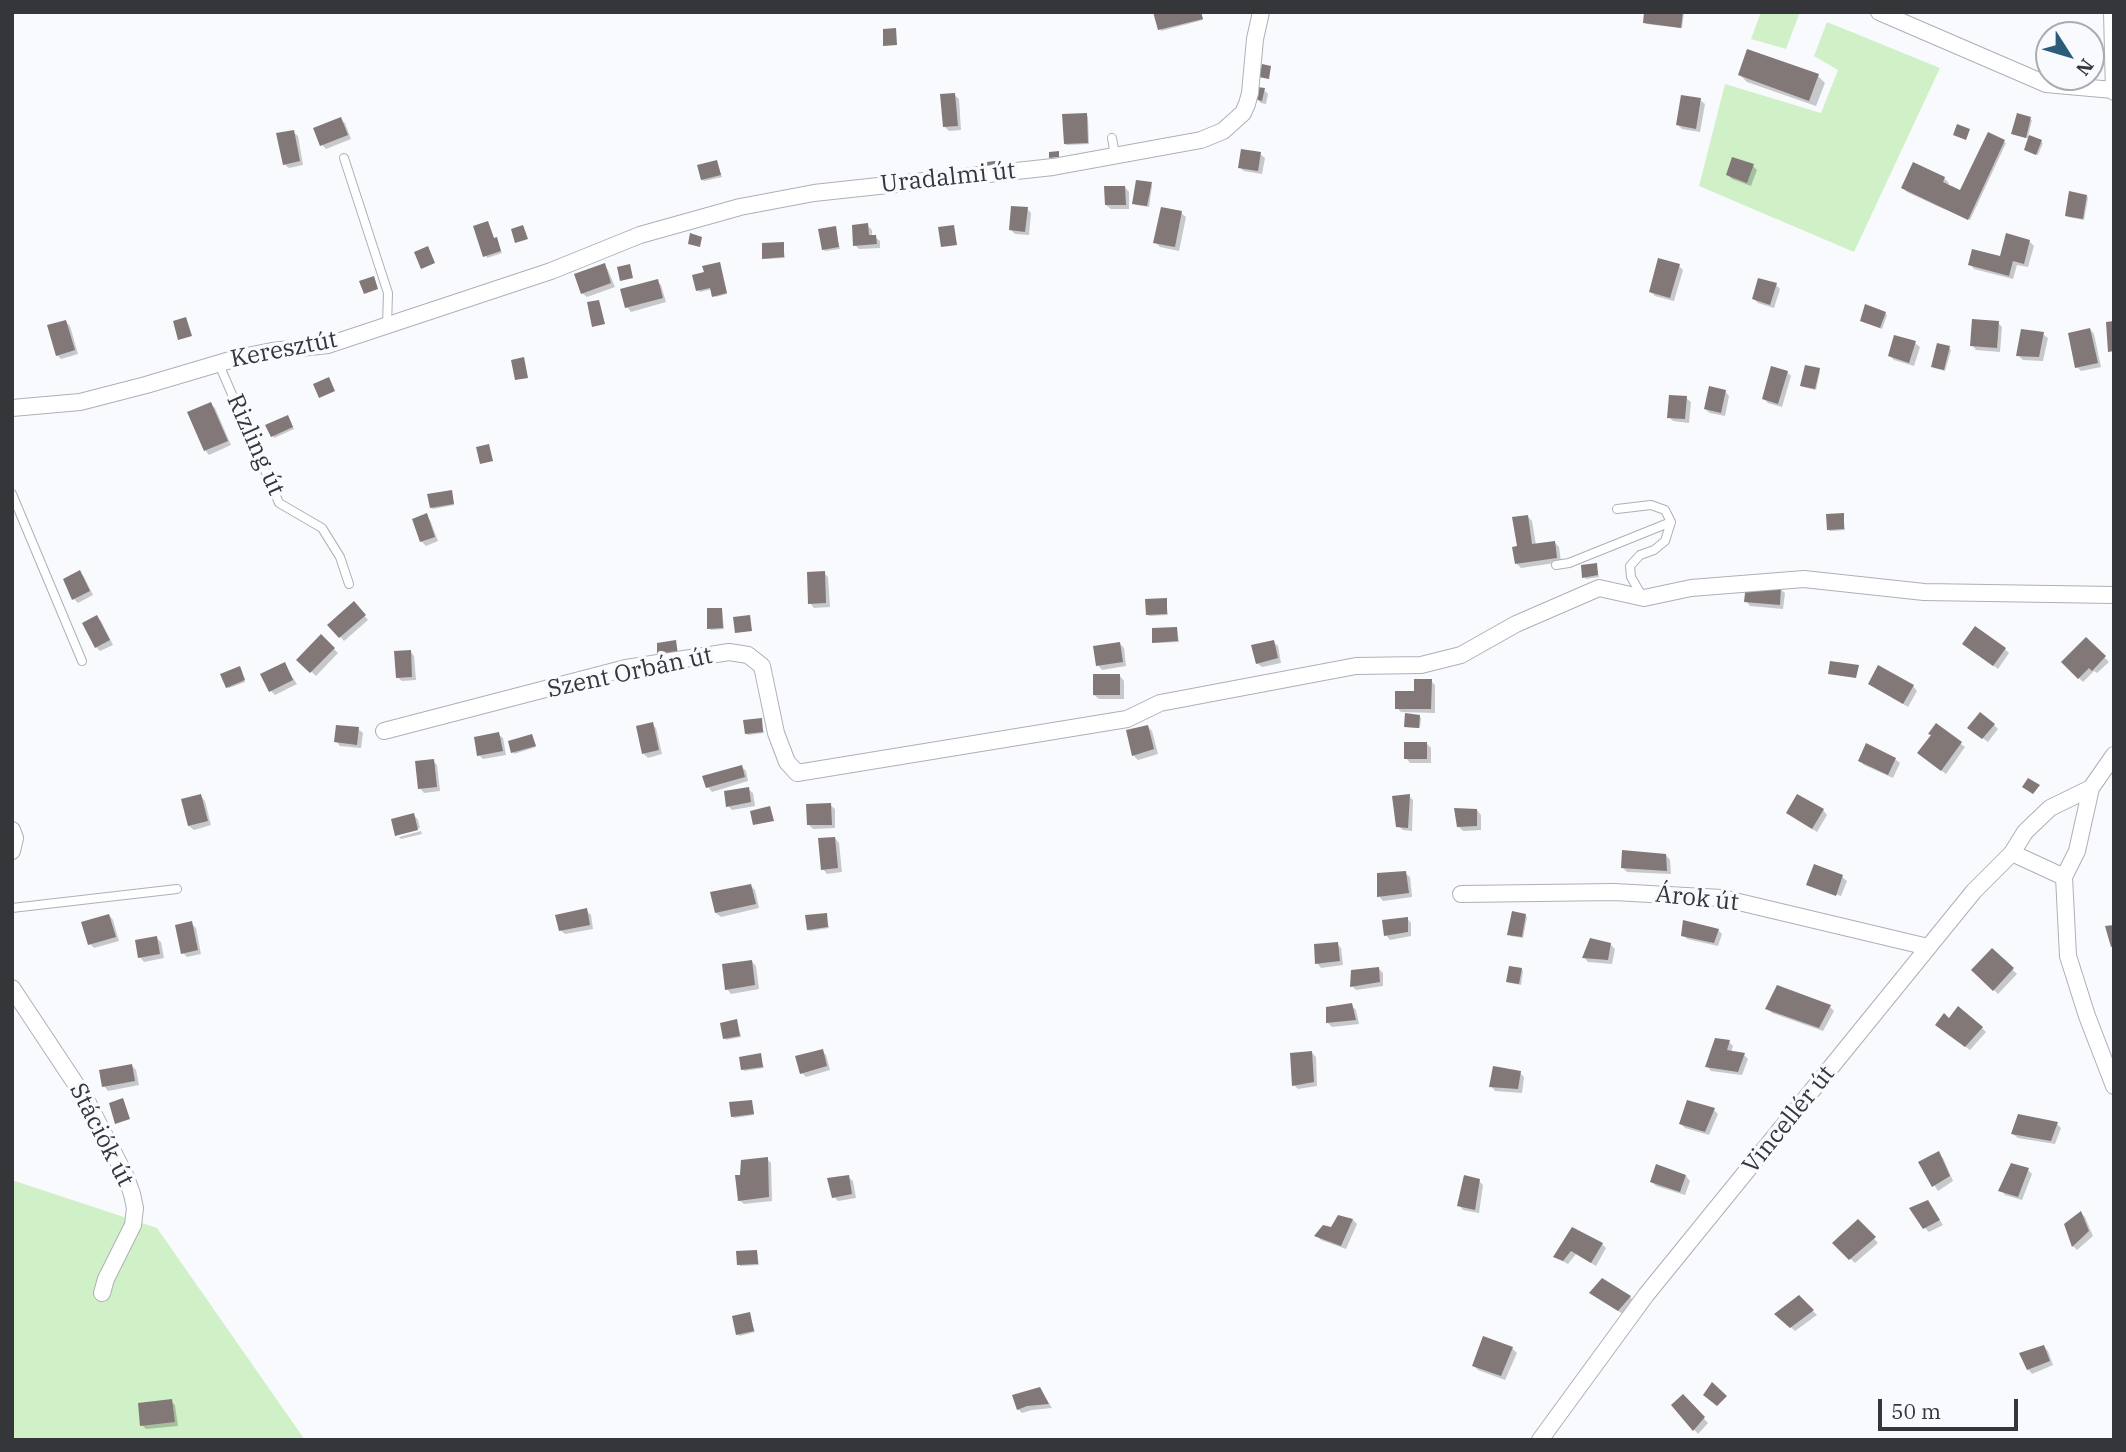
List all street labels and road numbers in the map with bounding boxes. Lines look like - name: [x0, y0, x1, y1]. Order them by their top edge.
- street label: Uradalmi út: [879, 157, 1017, 199]
- street label: Keresztút: [228, 326, 340, 374]
- street label: Rizling út: [220, 390, 290, 500]
- street label: Szent Orbán út: [545, 641, 715, 705]
- street label: Árok út: [1654, 880, 1740, 918]
- street label: Vincellér út: [1737, 1060, 1841, 1180]
- street label: Stációk út: [63, 1079, 139, 1191]

